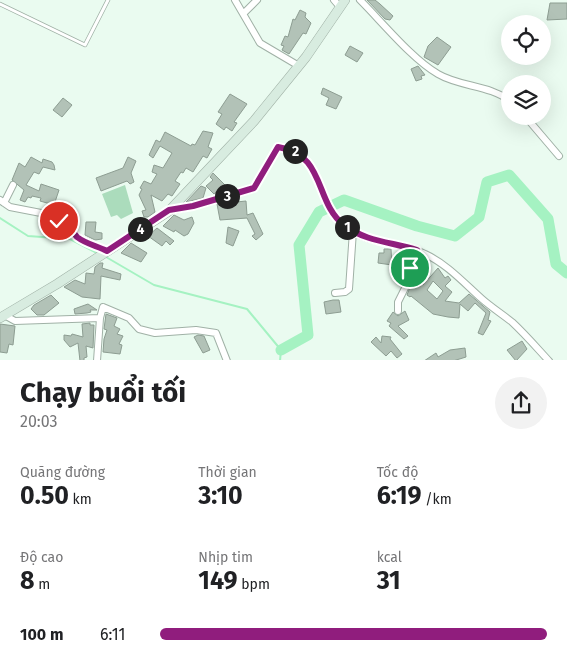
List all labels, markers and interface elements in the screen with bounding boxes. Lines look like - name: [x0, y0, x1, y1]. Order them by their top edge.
- map controls: [501, 15, 551, 125]
- button: locate: [501, 15, 551, 65]
- button: layers: [501, 75, 551, 125]
- pin: 2: [282, 138, 308, 164]
- text: 2: [292, 143, 299, 160]
- pin: 3: [214, 184, 240, 208]
- text: 3: [224, 188, 231, 205]
- pin: [38, 200, 80, 242]
- icon: check: [45, 207, 73, 235]
- pin: 1: [334, 214, 360, 240]
- pin: 4: [128, 216, 152, 242]
- text: 1: [344, 219, 351, 236]
- text: 4: [137, 221, 144, 238]
- pin: [389, 247, 431, 289]
- icon: arrive: [396, 254, 424, 282]
- text: Chạy buổi tối: [20, 376, 186, 409]
- button: share: [495, 377, 547, 429]
- text: 20:03: [20, 412, 57, 431]
- text: Quãng đường: [20, 464, 105, 481]
- text: Thời gian: [198, 464, 257, 481]
- text: Tốc độ: [377, 464, 418, 481]
- text: 0.50: [20, 481, 69, 511]
- text: 3:10: [198, 481, 243, 511]
- text: 6:19: [377, 481, 422, 511]
- text: km: [69, 491, 92, 508]
- text: /km: [422, 491, 452, 508]
- text: Độ cao: [20, 549, 63, 566]
- text: Nhịp tim: [198, 549, 253, 566]
- text: kcal: [377, 549, 402, 566]
- text: 8: [20, 566, 35, 596]
- text: 149: [198, 566, 238, 596]
- text: 31: [377, 566, 401, 596]
- text: m: [35, 576, 50, 593]
- text: bpm: [238, 576, 270, 593]
- text: 100 m: [20, 625, 63, 644]
- text: 6:11: [100, 625, 125, 644]

